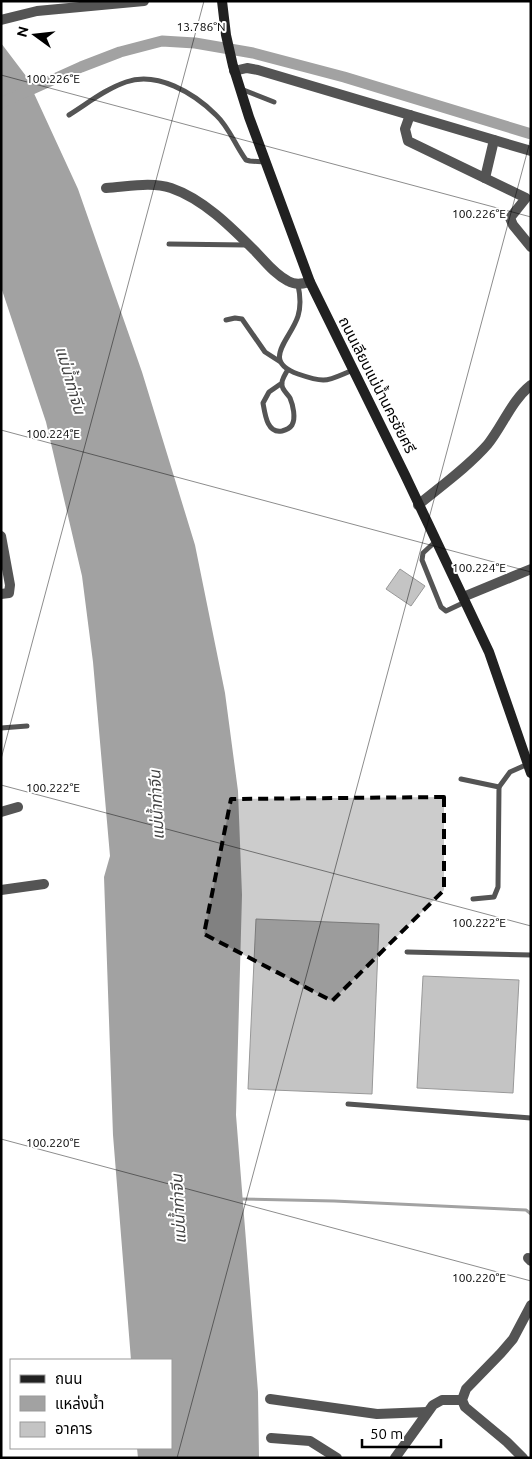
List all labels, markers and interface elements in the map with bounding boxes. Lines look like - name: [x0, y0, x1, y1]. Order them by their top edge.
- north arrow: [10, 10, 60, 60]
- text: 13.786°N: [176, 20, 226, 33]
- text: N: [13, 25, 32, 39]
- text: 100.226°E: [26, 72, 80, 85]
- text: 100.226°E: [452, 207, 506, 220]
- street label: ถนนเลียบแม่น้ำนครชัยศรี: [336, 313, 421, 456]
- water label: แม่น้ำท่าจีน: [53, 343, 92, 417]
- text: 100.224°E: [26, 427, 80, 440]
- text: 100.224°E: [452, 561, 506, 574]
- water label: แม่น้ำท่าจีน: [143, 769, 167, 840]
- text: 100.222°E: [26, 781, 80, 794]
- text: 100.222°E: [452, 916, 506, 929]
- text: 100.220°E: [26, 1136, 80, 1149]
- water label: แม่น้ำท่าจีน: [165, 1173, 189, 1244]
- text: 100.220°E: [452, 1271, 506, 1284]
- legend: [10, 1359, 172, 1449]
- text: ถนน: [55, 1370, 82, 1387]
- text: แหล่งน้ำ: [55, 1393, 104, 1412]
- scale bar: [362, 1416, 441, 1448]
- text: อาคาร: [55, 1420, 92, 1437]
- text: 50 m: [370, 1425, 403, 1442]

